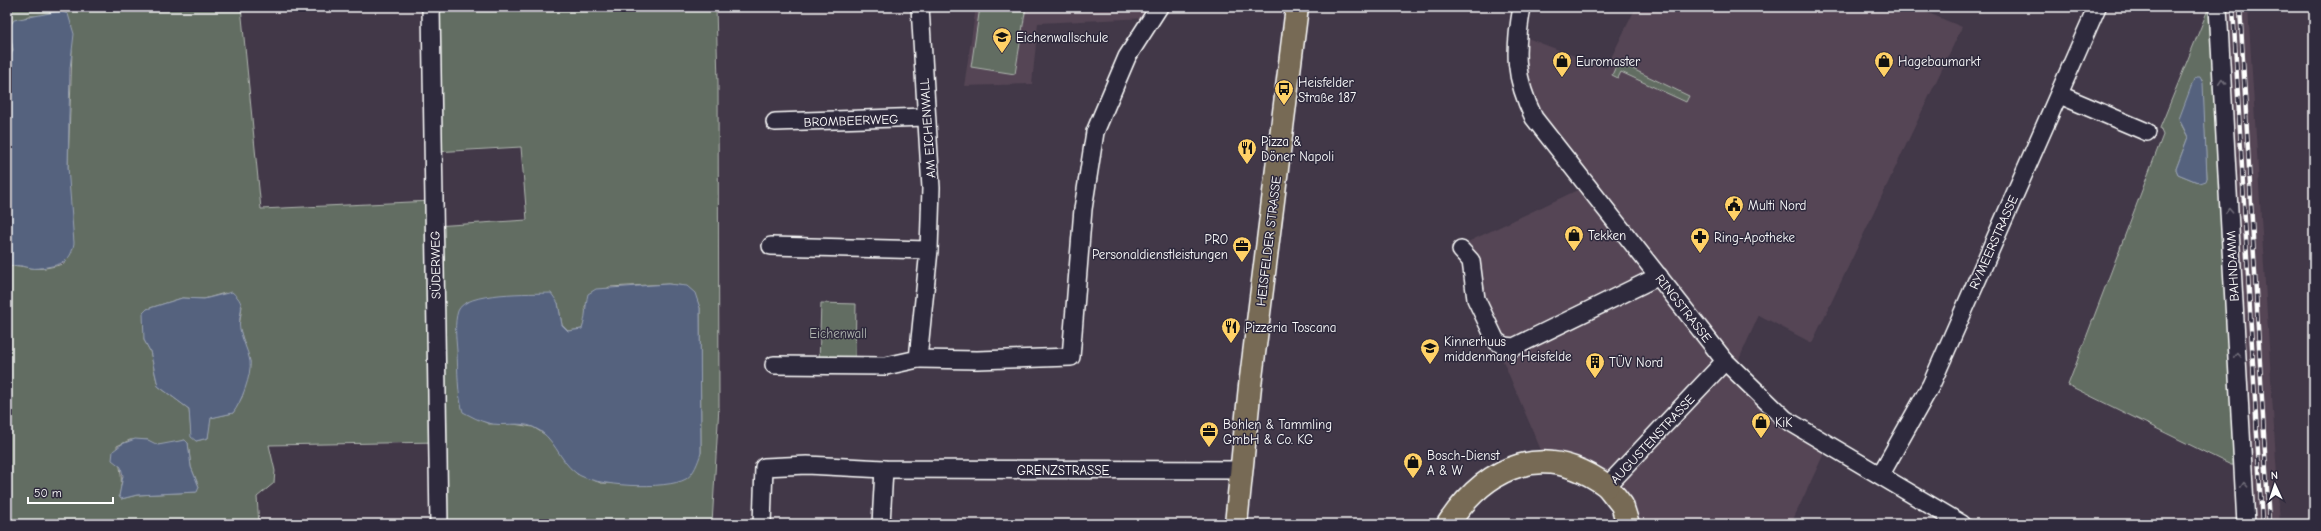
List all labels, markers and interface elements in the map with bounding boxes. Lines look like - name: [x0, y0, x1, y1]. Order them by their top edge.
- school or university icon: Eichenwallschule: [991, 26, 1013, 54]
- place label: Eichenwallschule: [1016, 30, 1109, 45]
- shop icon: Euromaster: [1551, 50, 1573, 78]
- shop icon: Hagebaumarkt: [1873, 50, 1895, 78]
- place label: Euromaster: [1576, 54, 1641, 69]
- place label: Hagebaumarkt: [1898, 54, 1982, 69]
- place label: Heisfelder Straße 187: [1298, 75, 1356, 105]
- street label: AM EICHENWALL: [916, 77, 938, 179]
- bus stop icon: Heisfelder Straße 187: [1273, 78, 1295, 106]
- one-way arrow: [2217, 79, 2226, 85]
- street label: BROMBEERWEG: [803, 111, 899, 130]
- place label: Pizza & Döner Napoli: [1261, 134, 1334, 164]
- restaurant icon: Pizza & Döner Napoli: [1236, 137, 1258, 165]
- street label: HEISFELDER STRASSE: [1253, 175, 1284, 307]
- street label: RYMEERSTRASSE: [1966, 193, 2021, 292]
- public building icon: Multi Nord: [1723, 194, 1745, 222]
- place label: Multi Nord: [1748, 198, 1807, 213]
- one-way arrow: [2224, 208, 2233, 214]
- shop icon: Tekken: [1563, 224, 1585, 252]
- pharmacy icon: Ring-Apotheke: [1689, 226, 1711, 254]
- place label: Tekken: [1588, 228, 1626, 243]
- place label: Ring-Apotheke: [1714, 230, 1795, 245]
- street label: BAHNDAMM: [2223, 230, 2242, 302]
- street label: SÜDERWEG: [426, 231, 444, 299]
- place label: PRO Personaldienstleistungen: [1092, 232, 1228, 262]
- office icon: PRO Personaldienstleistungen: [1231, 235, 1253, 263]
- street label: RINGSTRASSE: [1652, 271, 1715, 345]
- restaurant icon: Pizzeria Toscana: [1220, 316, 1242, 344]
- place label: Pizzeria Toscana: [1245, 320, 1337, 335]
- park label: Eichenwall: [809, 326, 867, 341]
- place label: Kinnerhuus middenmang Heisfelde: [1444, 334, 1572, 364]
- school or university icon: Kinnerhuus middenmang Heisfelde: [1419, 337, 1441, 365]
- building icon: TÜV Nord: [1584, 351, 1606, 379]
- one-way arrow: [2232, 352, 2241, 358]
- place label: TÜV Nord: [1609, 354, 1663, 370]
- street label: AUGUSTENSTRASSE: [1607, 391, 1698, 487]
- shop icon: KiK: [1750, 411, 1772, 439]
- place label: KiK: [1775, 415, 1793, 430]
- place label: Bohlen & Tammling GmbH & Co. KG: [1223, 417, 1332, 447]
- office icon: Bohlen & Tammling GmbH & Co. KG: [1198, 420, 1220, 448]
- place label: Bosch-Dienst A & W: [1427, 448, 1501, 478]
- shop icon: Bosch-Dienst A & W: [1402, 451, 1424, 479]
- street label: GRENZSTRASSE: [1017, 463, 1109, 478]
- north arrow: [2255, 465, 2295, 505]
- text: N: [2271, 469, 2278, 482]
- scale bar: [28, 479, 113, 505]
- one-way arrow: [2240, 482, 2248, 488]
- text: 50 m: [34, 486, 62, 500]

